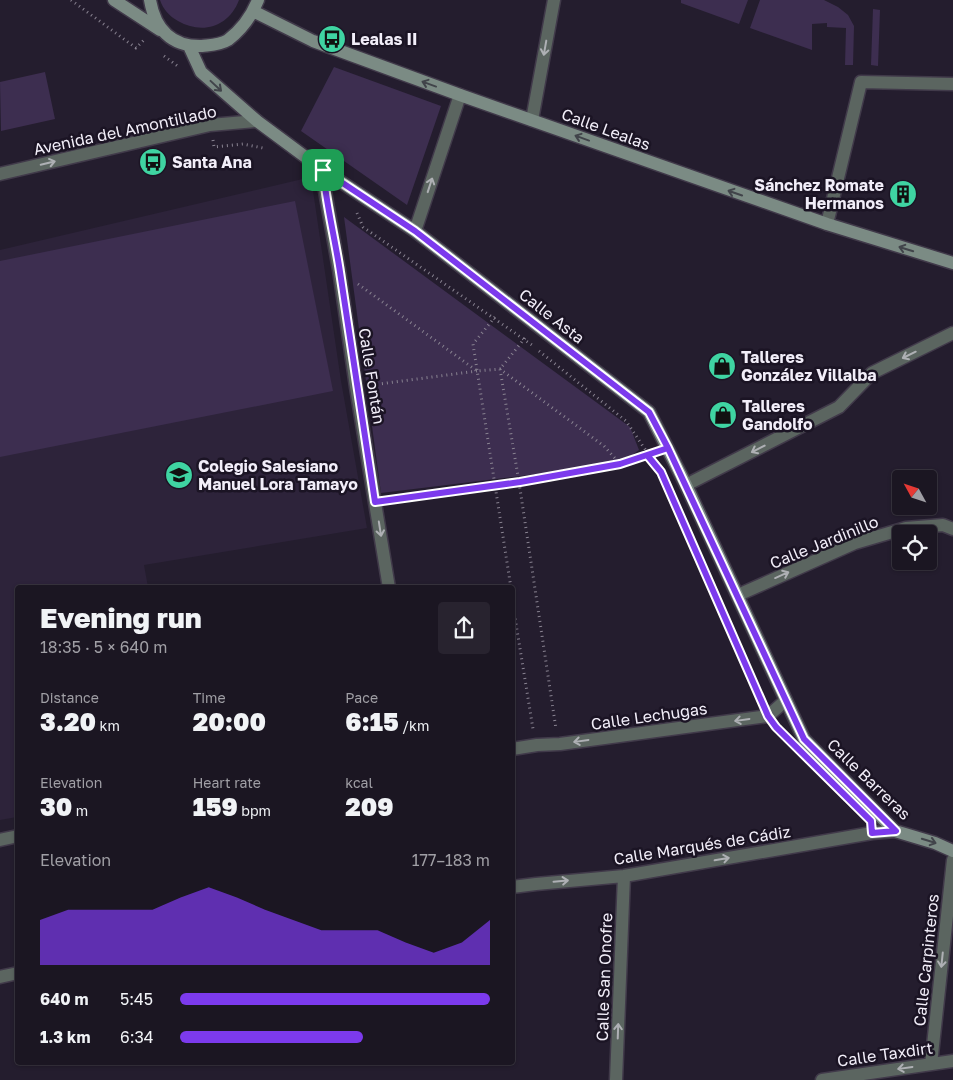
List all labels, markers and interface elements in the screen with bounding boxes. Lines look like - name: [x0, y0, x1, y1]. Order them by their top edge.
- bus stop icon: Lealas II: [317, 24, 347, 54]
- place label: Lealas II: [351, 29, 417, 49]
- one-way arrow: [540, 40, 550, 56]
- one-way arrow: [422, 79, 438, 88]
- one-way arrow: [209, 80, 222, 92]
- street label: Avenida del Amontillado: [32, 101, 218, 159]
- street label: Calle Lealas: [559, 104, 653, 154]
- one-way arrow: [575, 133, 591, 142]
- bus stop icon: Santa Ana: [138, 147, 168, 177]
- pin: [302, 149, 344, 191]
- place label: Santa Ana: [172, 152, 252, 172]
- icon: arrive: [309, 156, 337, 184]
- one-way arrow: [39, 158, 55, 167]
- place label: Sánchez Romate Hermanos: [754, 175, 884, 213]
- one-way arrow: [426, 177, 436, 193]
- building icon: Sánchez Romate Hermanos: [888, 179, 918, 209]
- one-way arrow: [728, 187, 744, 197]
- one-way arrow: [899, 243, 915, 253]
- street label: Calle Asta: [515, 284, 589, 348]
- street label: Calle Fontán: [355, 326, 389, 426]
- place label: Talleres González Villalba: [741, 347, 877, 385]
- shop icon: Talleres González Villalba: [707, 351, 737, 381]
- one-way arrow: [902, 351, 917, 360]
- place label: Talleres Gandolfo: [742, 396, 813, 434]
- shop icon: Talleres Gandolfo: [708, 400, 738, 430]
- one-way arrow: [751, 445, 766, 454]
- place label: Colegio Salesiano Manuel Lora Tamayo: [198, 456, 358, 494]
- school or university icon: Colegio Salesiano Manuel Lora Tamayo: [164, 460, 194, 490]
- north arrow: [892, 470, 938, 515]
- map controls: [892, 470, 937, 570]
- street label: Calle Jardinillo: [767, 511, 881, 573]
- one-way arrow: [376, 521, 386, 537]
- button: locate: [892, 525, 937, 570]
- one-way arrow: [774, 569, 789, 579]
- text: Evening run: [40, 601, 202, 634]
- button: share: [438, 602, 490, 654]
- text: 18:35 · 5 × 640 m: [40, 637, 167, 657]
- text: Distance: [40, 689, 99, 706]
- text: Time: [193, 689, 226, 706]
- text: Pace: [345, 689, 378, 706]
- street label: Calle Lechugas: [590, 698, 708, 734]
- text: 3.20: [40, 706, 96, 737]
- text: 20:00: [193, 706, 266, 737]
- text: 6:15: [345, 706, 399, 737]
- one-way arrow: [735, 715, 751, 725]
- text: km: [96, 717, 120, 734]
- text: /km: [399, 717, 429, 734]
- street label: Calle Barreras: [823, 734, 915, 824]
- one-way arrow: [574, 736, 590, 746]
- text: Elevation: [40, 774, 102, 791]
- text: Heart rate: [193, 774, 261, 791]
- text: kcal: [345, 774, 373, 791]
- text: 30: [40, 791, 72, 822]
- text: 159: [193, 791, 238, 822]
- text: 209: [345, 791, 394, 822]
- text: m: [72, 802, 88, 819]
- text: bpm: [238, 802, 271, 819]
- street label: Calle Marqués de Cádiz: [612, 821, 792, 869]
- one-way arrow: [920, 836, 936, 846]
- text: Elevation: [40, 850, 111, 870]
- text: 177–183 m: [412, 850, 490, 870]
- one-way arrow: [713, 854, 729, 864]
- one-way arrow: [553, 877, 569, 886]
- street label: Calle Carpinteros: [909, 893, 943, 1027]
- street label: Calle San Onofre: [592, 912, 616, 1042]
- one-way arrow: [937, 952, 947, 968]
- text: 640 m: [40, 989, 89, 1009]
- text: 5:45: [120, 989, 153, 1009]
- one-way arrow: [613, 1024, 623, 1040]
- text: 1.3 km: [40, 1027, 90, 1047]
- text: 6:34: [120, 1027, 154, 1047]
- street label: Calle Taxdirt: [836, 1037, 934, 1071]
- one-way arrow: [897, 1063, 913, 1073]

